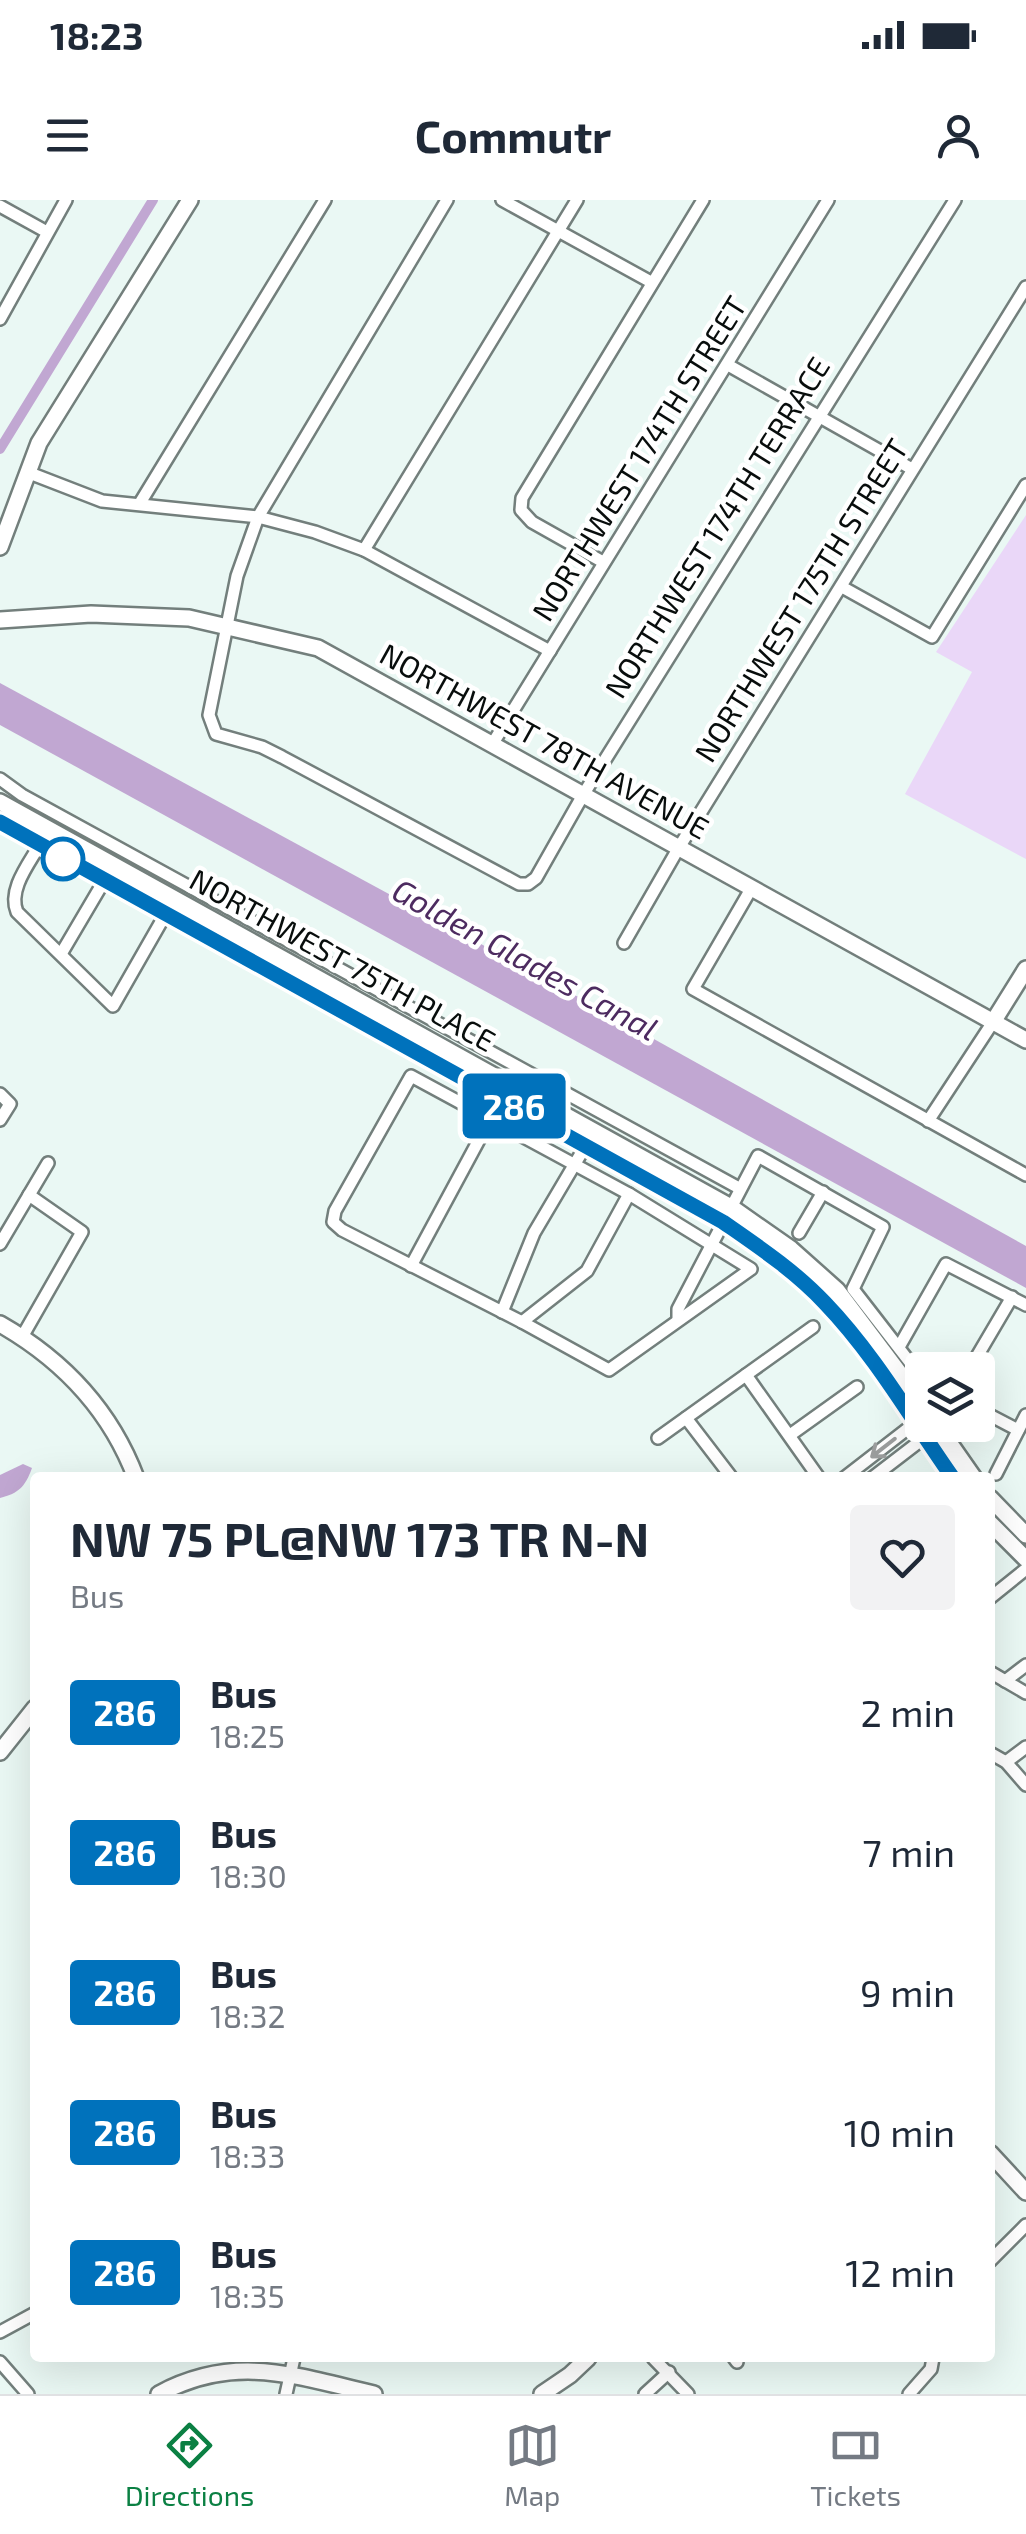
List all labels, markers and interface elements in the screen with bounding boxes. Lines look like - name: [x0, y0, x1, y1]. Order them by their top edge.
- text: 18:23: [50, 12, 143, 58]
- icon: menu: [40, 108, 95, 163]
- text: Commutr: [415, 108, 611, 162]
- icon: person: [931, 108, 986, 163]
- street label: NORTHWEST 174TH STREET: [523, 289, 753, 627]
- street label: NORTHWEST 174TH TERRACE: [596, 350, 836, 704]
- street label: NORTHWEST 175TH STREET: [686, 432, 915, 768]
- street label: NORTHWEST 78TH AVENUE: [374, 635, 716, 846]
- unlabelled marker: [42, 838, 84, 880]
- street label: NORTHWEST 75TH PLACE: [184, 860, 502, 1058]
- water label: Golden Glades Canal: [387, 870, 665, 1047]
- line badge: 286: [456, 1074, 572, 1138]
- text: 286: [483, 1085, 545, 1127]
- map controls: [905, 1352, 995, 1442]
- button: layers: [905, 1352, 995, 1442]
- one-way arrow: [870, 1436, 896, 1458]
- button: heart: [850, 1505, 955, 1610]
- text: NW 75 PL@NW 173 TR N-N: [70, 1509, 649, 1567]
- text: Bus: [70, 1576, 124, 1614]
- text: Bus: [210, 1670, 277, 1716]
- text: 2 min: [860, 1689, 955, 1735]
- text: 286: [94, 1691, 156, 1733]
- text: 18:25: [210, 1716, 285, 1754]
- text: Bus: [210, 1810, 277, 1856]
- text: 7 min: [862, 1829, 955, 1875]
- text: 286: [94, 1831, 156, 1873]
- text: 18:30: [210, 1856, 287, 1894]
- text: Bus: [210, 1950, 277, 1996]
- text: 9 min: [860, 1969, 955, 2015]
- text: 286: [94, 1971, 156, 2013]
- text: 18:32: [210, 1996, 286, 2034]
- text: Bus: [210, 2090, 277, 2136]
- text: 10 min: [844, 2109, 955, 2155]
- text: 286: [94, 2111, 156, 2153]
- text: 18:33: [210, 2136, 285, 2174]
- text: Bus: [210, 2230, 277, 2276]
- text: 12 min: [845, 2249, 955, 2295]
- text: 286: [94, 2251, 156, 2293]
- text: 18:35: [210, 2276, 285, 2314]
- tab: Directions: [125, 2418, 254, 2512]
- tab: Map: [504, 2418, 560, 2512]
- tab: Tickets: [810, 2418, 901, 2512]

